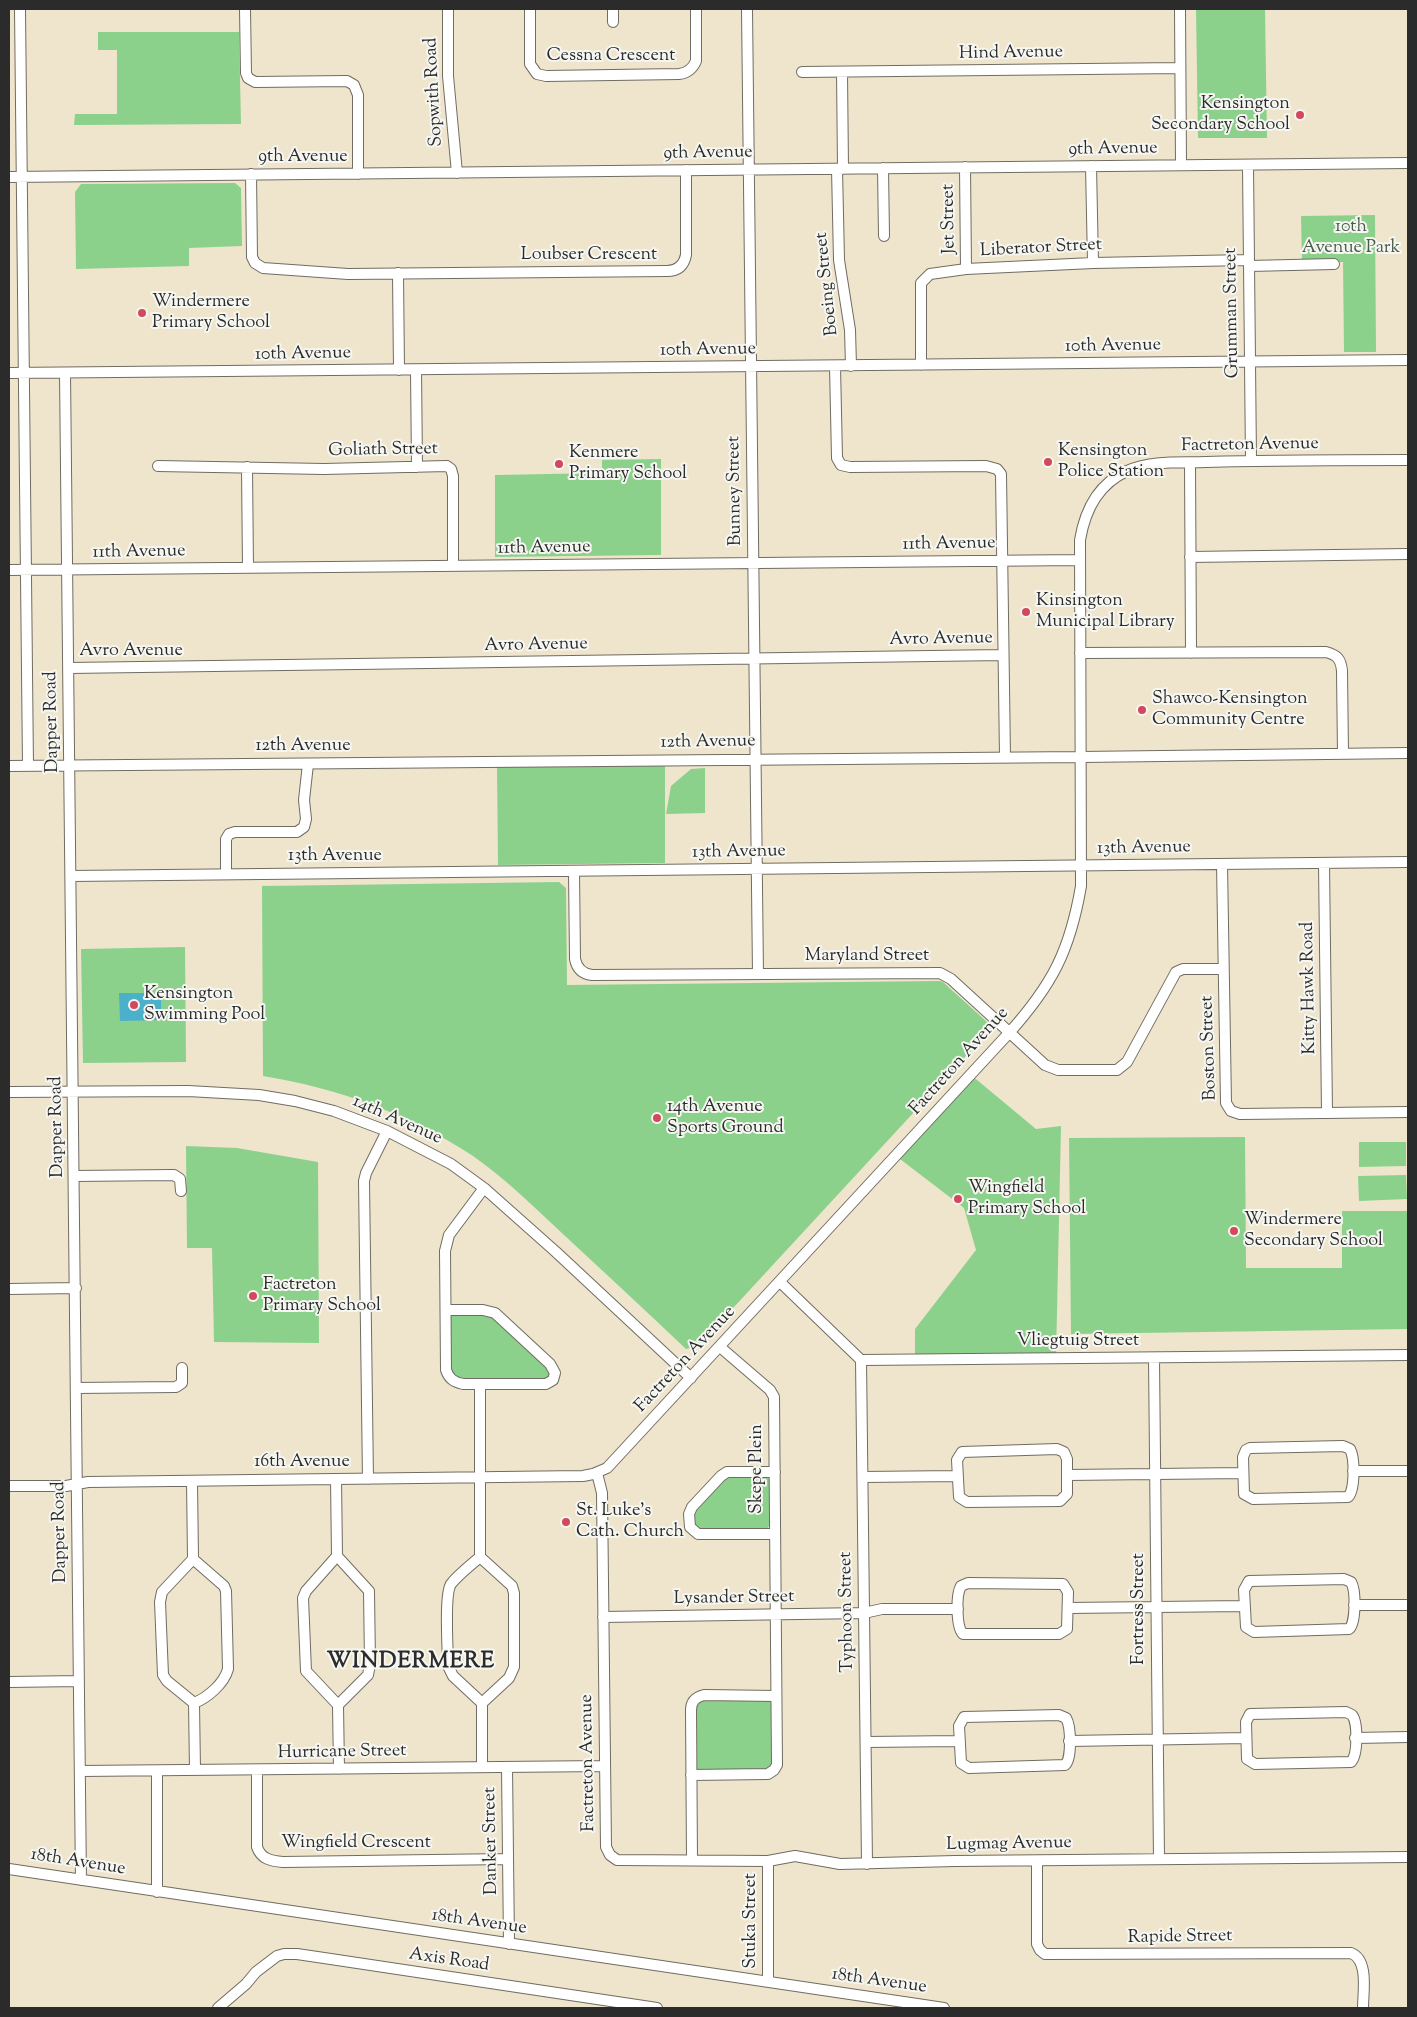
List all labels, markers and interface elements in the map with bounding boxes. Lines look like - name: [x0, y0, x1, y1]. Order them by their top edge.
- street label: Sopwith Road: [421, 37, 449, 147]
- street label: Hind Avenue: [959, 42, 1063, 66]
- street label: Cessna Crescent: [547, 46, 675, 68]
- place label: Kensington Secondary School: [1151, 94, 1290, 136]
- marker: Kensington Secondary School: [1294, 109, 1306, 121]
- street label: 9th Avenue: [1068, 138, 1158, 162]
- street label: 9th Avenue: [663, 142, 753, 166]
- street label: 9th Avenue: [258, 147, 348, 169]
- street label: Jet Street: [939, 184, 961, 254]
- park label: 10th Avenue Park: [1302, 217, 1400, 260]
- street label: Boeing Street: [812, 231, 844, 337]
- street label: Liberator Street: [980, 235, 1102, 263]
- street label: Loubser Crescent: [521, 245, 657, 267]
- street label: Grumman Street: [1221, 247, 1245, 379]
- place label: Windermere Primary School: [152, 292, 270, 334]
- marker: Windermere Primary School: [136, 307, 148, 319]
- street label: 10th Avenue: [1065, 335, 1161, 359]
- street label: 10th Avenue: [660, 339, 756, 363]
- street label: 10th Avenue: [255, 343, 351, 367]
- street label: Factreton Avenue: [1181, 434, 1319, 458]
- street label: Bunney Street: [724, 436, 748, 546]
- street label: Goliath Street: [328, 439, 438, 463]
- place label: Kensington Police Station: [1058, 441, 1164, 484]
- place label: Kenmere Primary School: [569, 443, 687, 486]
- marker: Kensington Police Station: [1042, 456, 1054, 468]
- marker: Kenmere Primary School: [553, 458, 565, 470]
- street label: 11th Avenue: [902, 533, 996, 557]
- street label: 11th Avenue: [497, 537, 591, 561]
- street label: 11th Avenue: [92, 541, 186, 565]
- place label: Kinsington Municipal Library: [1036, 591, 1175, 634]
- marker: Kinsington Municipal Library: [1020, 606, 1032, 618]
- street label: Avro Avenue: [889, 628, 993, 652]
- street label: Avro Avenue: [484, 634, 588, 658]
- street label: Avro Avenue: [79, 641, 183, 663]
- street label: Dapper Road: [41, 671, 65, 773]
- place label: Shawco-Kensington Community Centre: [1152, 689, 1308, 732]
- marker: Shawco-Kensington Community Centre: [1136, 704, 1148, 716]
- street label: 12th Avenue: [660, 731, 756, 755]
- street label: 12th Avenue: [255, 736, 351, 758]
- street label: 13th Avenue: [1097, 837, 1191, 861]
- street label: 13th Avenue: [692, 841, 786, 865]
- street label: 13th Avenue: [288, 846, 382, 868]
- street label: Kitty Hawk Road: [1298, 921, 1322, 1055]
- street label: Maryland Street: [805, 946, 929, 968]
- place label: Kensington Swimming Pool: [144, 984, 265, 1026]
- street label: Boston Street: [1197, 995, 1223, 1101]
- marker: Kensington Swimming Pool: [128, 999, 140, 1011]
- street label: Factreton Avenue: [906, 1004, 1014, 1120]
- street label: Dapper Road: [46, 1076, 70, 1178]
- street label: 14th Avenue: [349, 1092, 445, 1150]
- place label: 14th Avenue Sports Ground: [667, 1097, 784, 1140]
- marker: 14th Avenue Sports Ground: [651, 1112, 663, 1124]
- place label: Wingfield Primary School: [968, 1178, 1086, 1220]
- marker: Wingfield Primary School: [952, 1193, 964, 1205]
- place label: Windermere Secondary School: [1244, 1210, 1383, 1252]
- marker: Windermere Secondary School: [1228, 1225, 1240, 1237]
- place label: Factreton Primary School: [263, 1275, 381, 1318]
- marker: Factreton Primary School: [247, 1290, 259, 1302]
- street label: Factreton Avenue: [631, 1302, 741, 1418]
- street label: Vliegtuig Street: [1017, 1331, 1139, 1353]
- street label: Skepe Plein: [747, 1424, 769, 1514]
- street label: 16th Avenue: [254, 1452, 350, 1474]
- street label: Dapper Road: [49, 1481, 73, 1583]
- place label: St. Luke's Cath. Church: [576, 1501, 684, 1544]
- marker: St. Luke's Cath. Church: [560, 1516, 572, 1528]
- street label: Typhoon Street: [836, 1551, 860, 1673]
- street label: Fortress Street: [1129, 1553, 1151, 1665]
- street label: Lysander Street: [674, 1587, 794, 1611]
- district label: WINDERMERE: [326, 1650, 496, 1676]
- street label: Factreton Avenue: [577, 1694, 601, 1832]
- street label: Hurricane Street: [277, 1741, 407, 1765]
- street label: Danker Street: [480, 1787, 504, 1895]
- street label: Wingfield Crescent: [281, 1833, 431, 1855]
- street label: Lugmag Avenue: [946, 1833, 1072, 1857]
- street label: 18th Avenue: [29, 1845, 127, 1881]
- street label: Stuka Street: [741, 1873, 763, 1969]
- street label: 18th Avenue: [430, 1906, 528, 1940]
- street label: Rapide Street: [1127, 1926, 1233, 1950]
- street label: Axis Road: [407, 1945, 491, 1977]
- street label: 18th Avenue: [830, 1965, 928, 1999]

